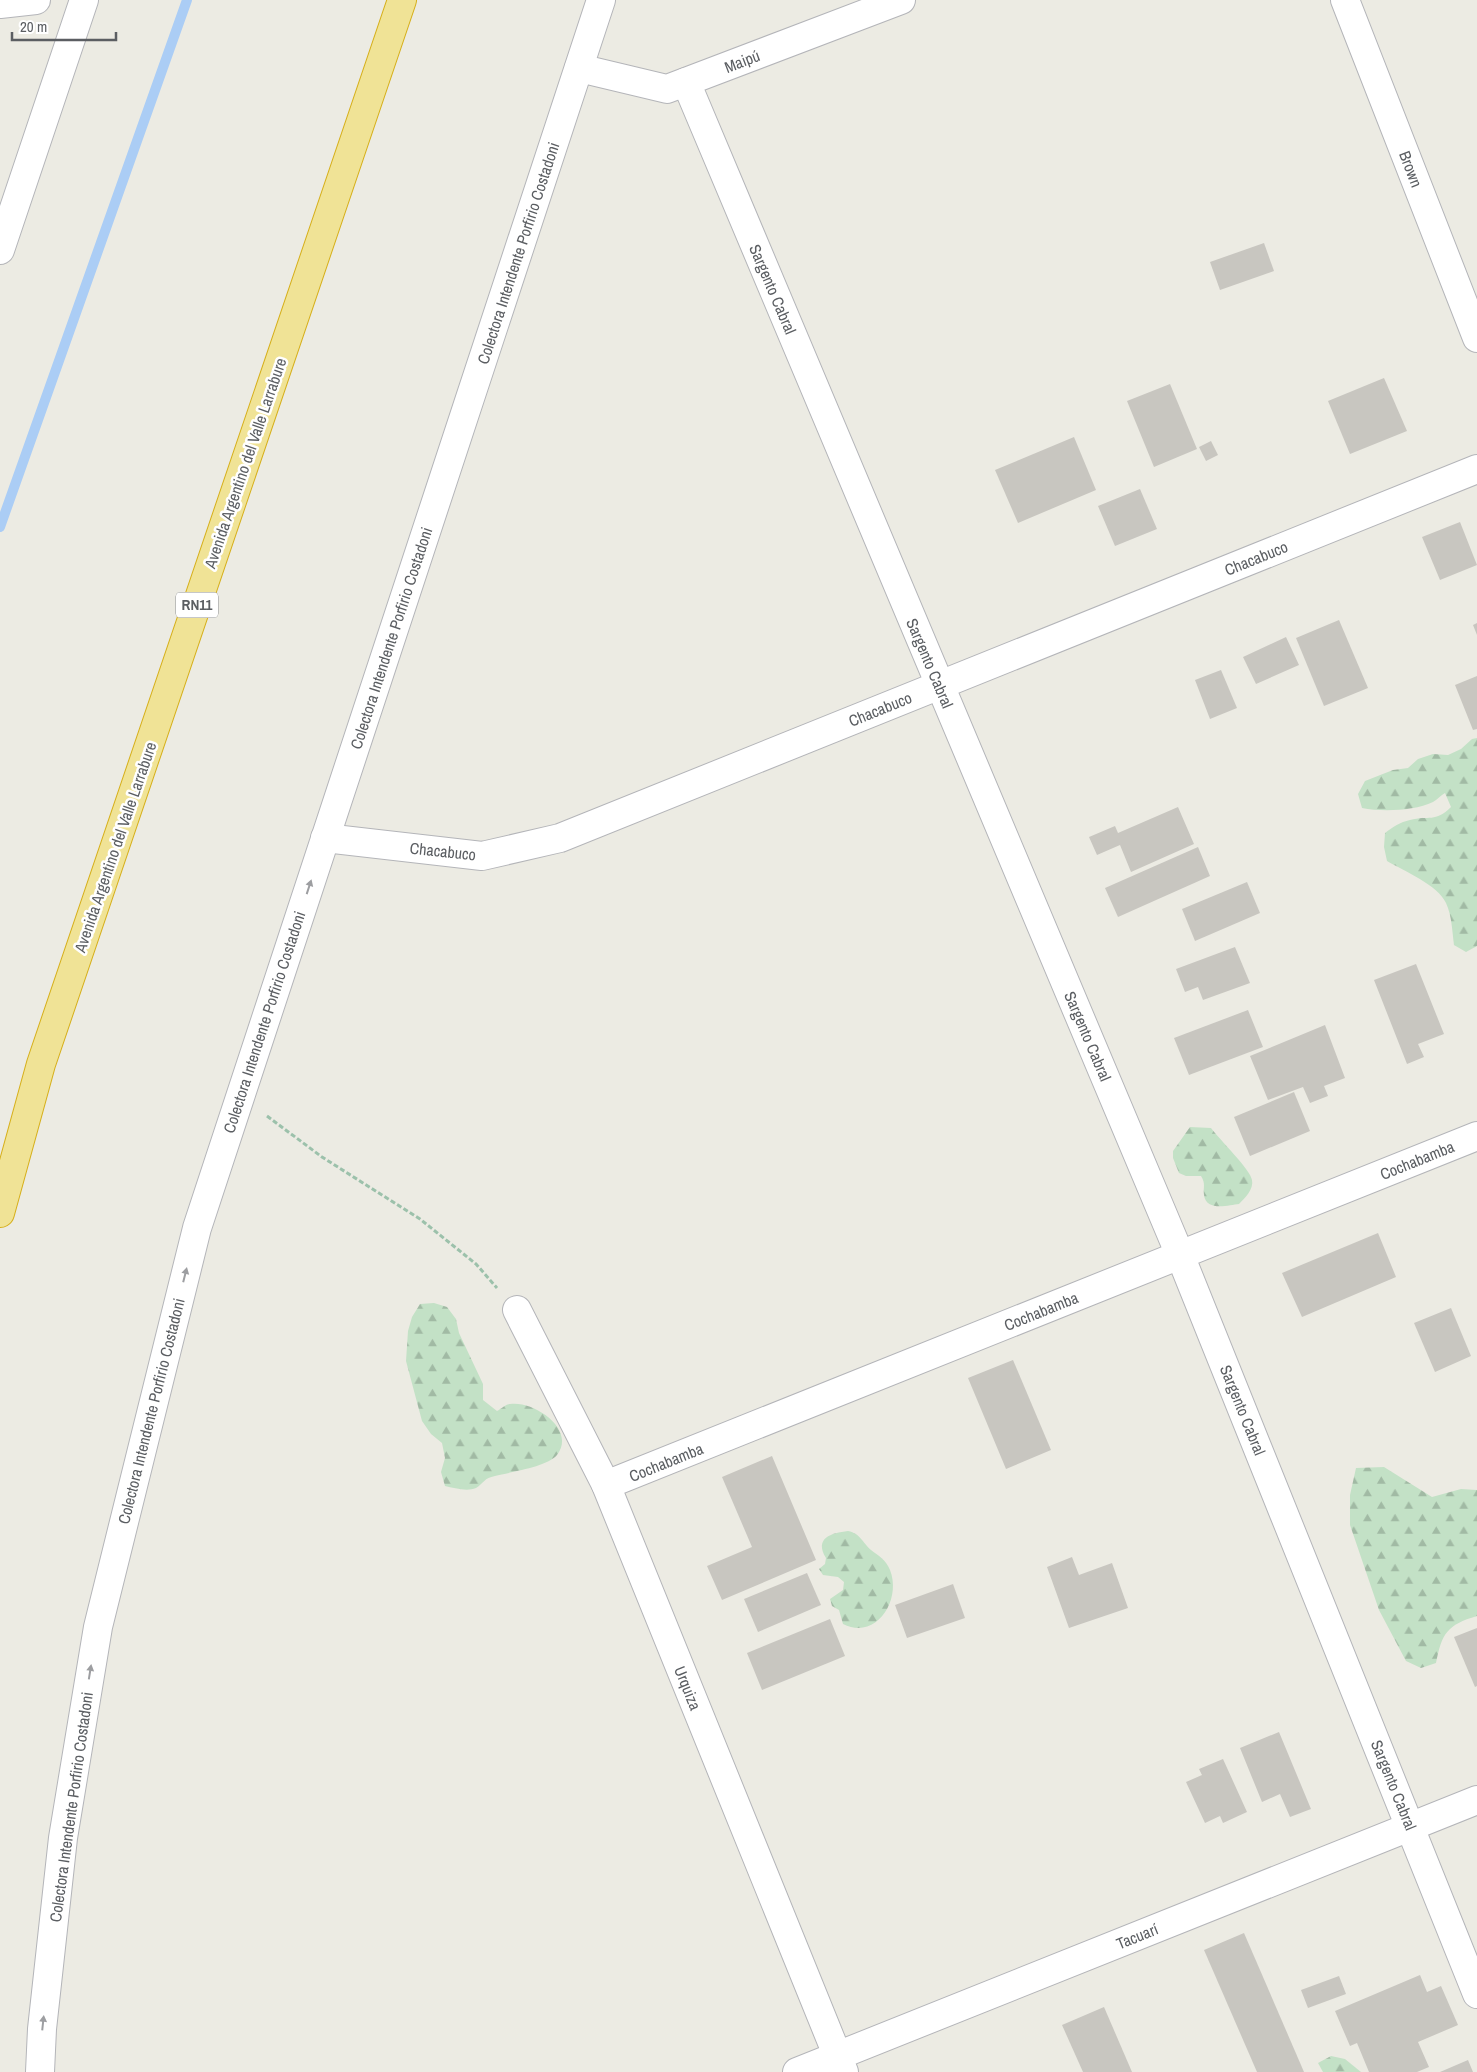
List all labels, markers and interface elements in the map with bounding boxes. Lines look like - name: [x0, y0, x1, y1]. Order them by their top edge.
- scale bar: [12, 10, 116, 42]
- text: 20 m: [20, 16, 47, 37]
- street label: Maipú: [721, 44, 763, 78]
- street label: Colectora Intendente Porfirio Costadoni: [472, 139, 564, 367]
- street label: Brown: [1394, 148, 1428, 190]
- street label: Sargento Cabral: [744, 241, 802, 337]
- street label: Avenida Argentino del Valle Larrabure: [198, 355, 291, 572]
- street label: Colectora Intendente Porfirio Costadoni: [345, 524, 437, 752]
- street label: Chacabuco: [1221, 535, 1291, 581]
- road number: RN11: [176, 592, 218, 618]
- street label: Sargento Cabral: [901, 615, 959, 711]
- street label: Chacabuco: [845, 686, 915, 732]
- street label: Avenida Argentino del Valle Larrabure: [68, 739, 161, 956]
- street label: Chacabuco: [409, 837, 477, 865]
- one-way arrow: [306, 880, 313, 895]
- street label: Colectora Intendente Porfirio Costadoni: [218, 908, 310, 1136]
- street label: Sargento Cabral: [1059, 988, 1117, 1084]
- street label: Cochabamba: [1377, 1135, 1458, 1185]
- one-way arrow: [181, 1268, 189, 1283]
- street label: Cochabamba: [1001, 1286, 1082, 1336]
- street label: Colectora Intendente Porfirio Costadoni: [112, 1296, 190, 1526]
- street label: Sargento Cabral: [1215, 1362, 1271, 1458]
- street label: Cochabamba: [626, 1437, 707, 1487]
- one-way arrow: [87, 1663, 95, 1679]
- street label: Urquiza: [669, 1663, 707, 1714]
- street label: Colectora Intendente Porfirio Costadoni: [44, 1691, 98, 1923]
- street label: Sargento Cabral: [1366, 1737, 1422, 1833]
- street label: Tacuarí: [1113, 1918, 1162, 1954]
- one-way arrow: [39, 2015, 47, 2031]

